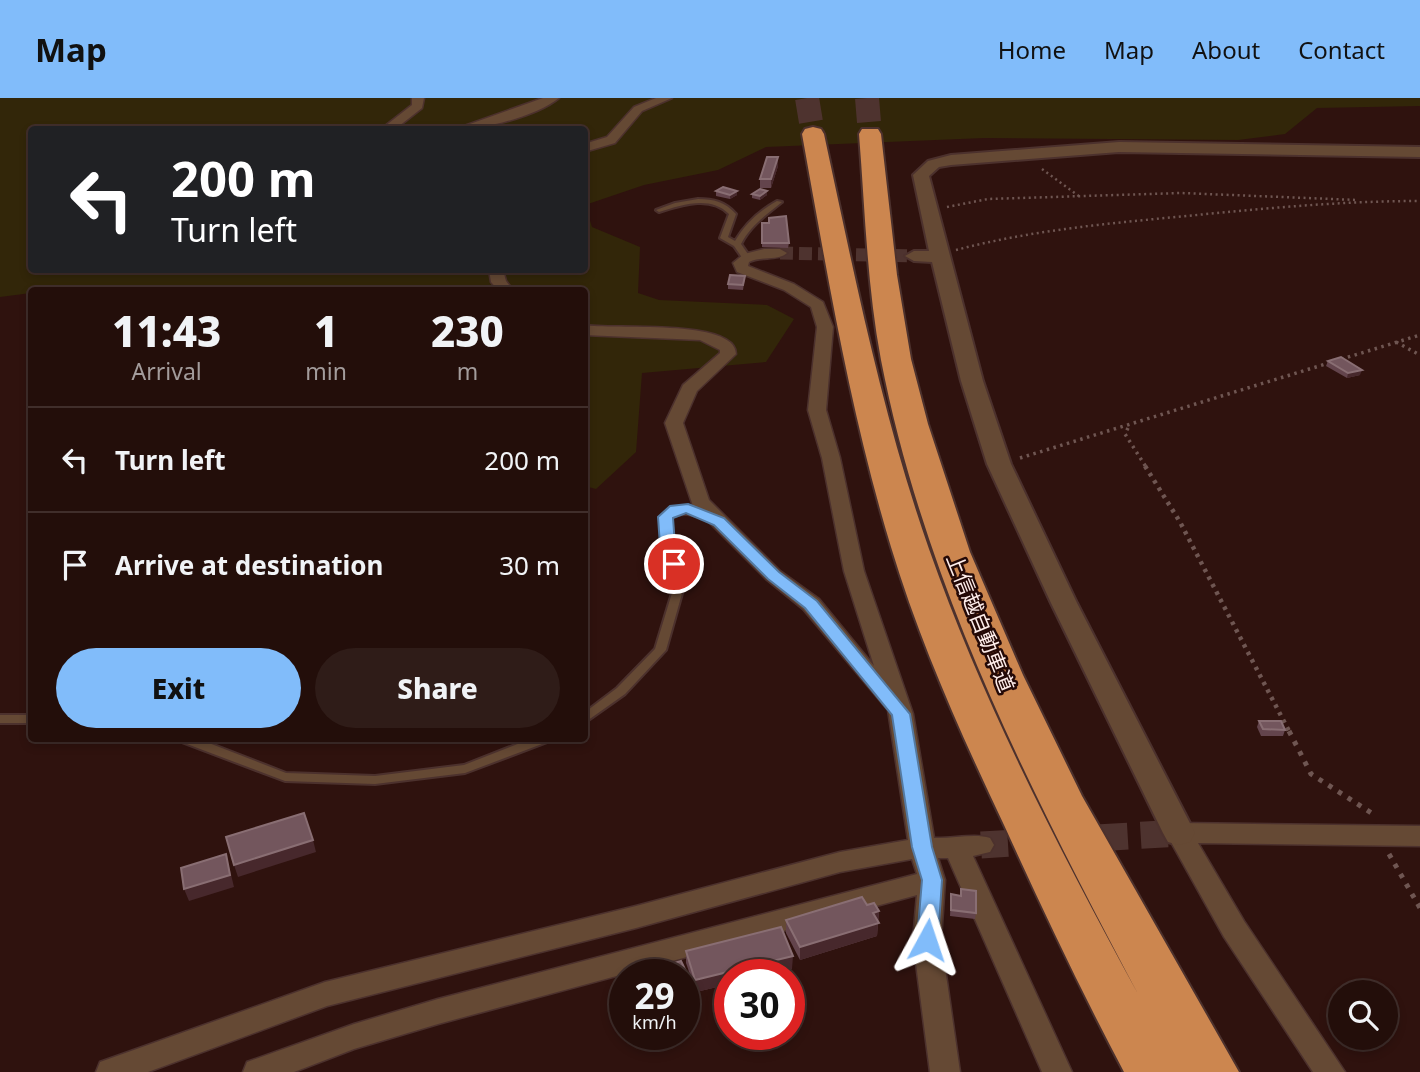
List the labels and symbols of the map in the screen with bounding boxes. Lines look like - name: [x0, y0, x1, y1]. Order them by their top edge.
- pin: [644, 534, 704, 594]
- street label: 上信越自動車道: [940, 549, 1021, 696]
- position arrow: [890, 903, 964, 977]
- speed limit sign: 30: [714, 959, 805, 1050]

